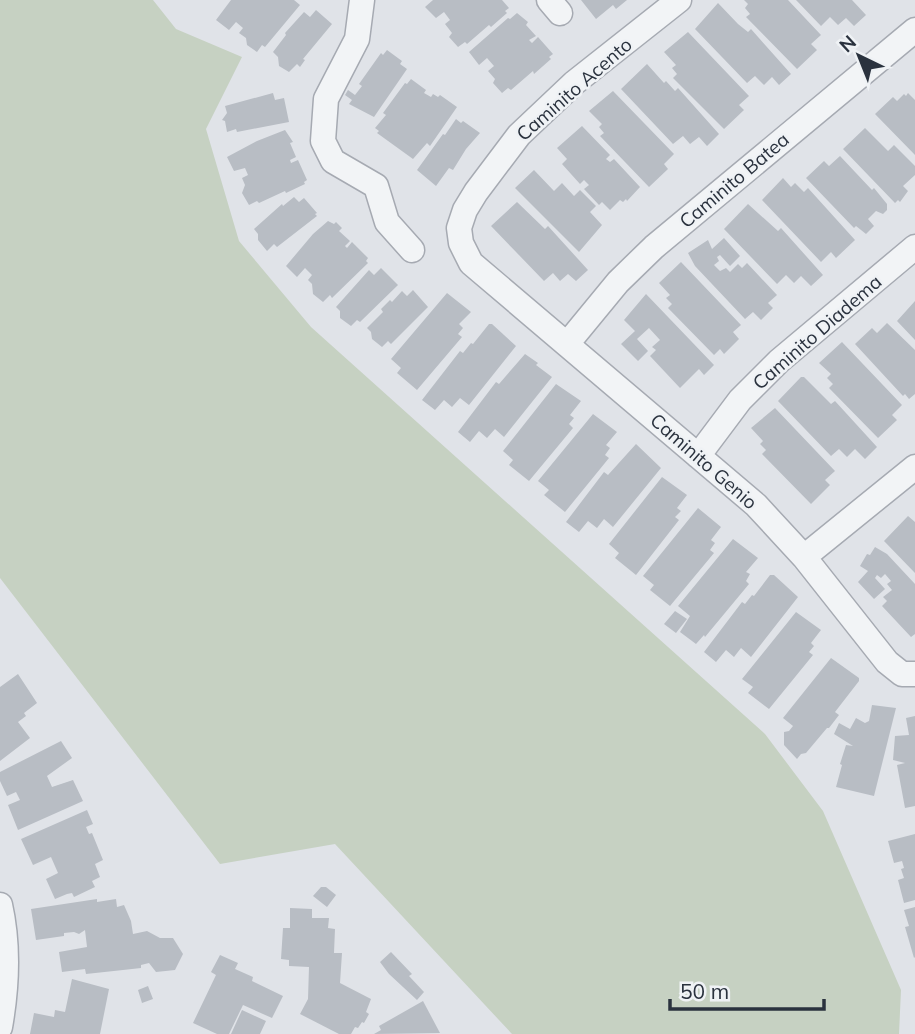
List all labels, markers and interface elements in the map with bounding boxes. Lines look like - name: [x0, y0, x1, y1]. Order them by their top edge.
- north arrow: [824, 21, 894, 91]
- text: N: [834, 30, 861, 57]
- street label: Caminito Acento: [511, 32, 637, 146]
- street label: Caminito Batea: [674, 127, 794, 233]
- street label: Caminito Diadema: [748, 269, 886, 395]
- street label: Caminito Genio: [646, 408, 762, 514]
- scale bar: [670, 968, 824, 1012]
- text: 50 m: [680, 978, 729, 1004]

